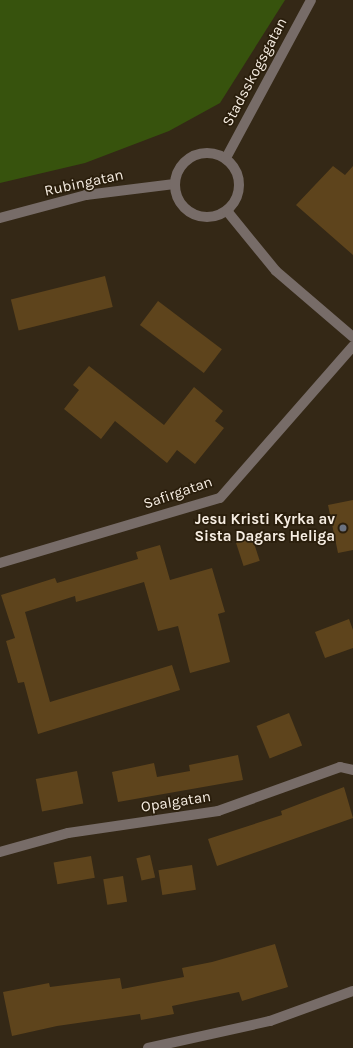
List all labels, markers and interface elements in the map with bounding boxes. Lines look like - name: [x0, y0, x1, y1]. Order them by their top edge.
- street label: Stadsskogsgatan: [219, 15, 291, 129]
- street label: Rubingatan: [43, 166, 125, 200]
- street label: Safirgatan: [141, 473, 215, 513]
- place label: Jesu Kristi Kyrka av Sista Dagars Heliga: [194, 510, 335, 545]
- marker: Jesu Kristi Kyrka av Sista Dagars Heliga: [338, 523, 348, 533]
- street label: Opalgatan: [140, 788, 212, 816]

